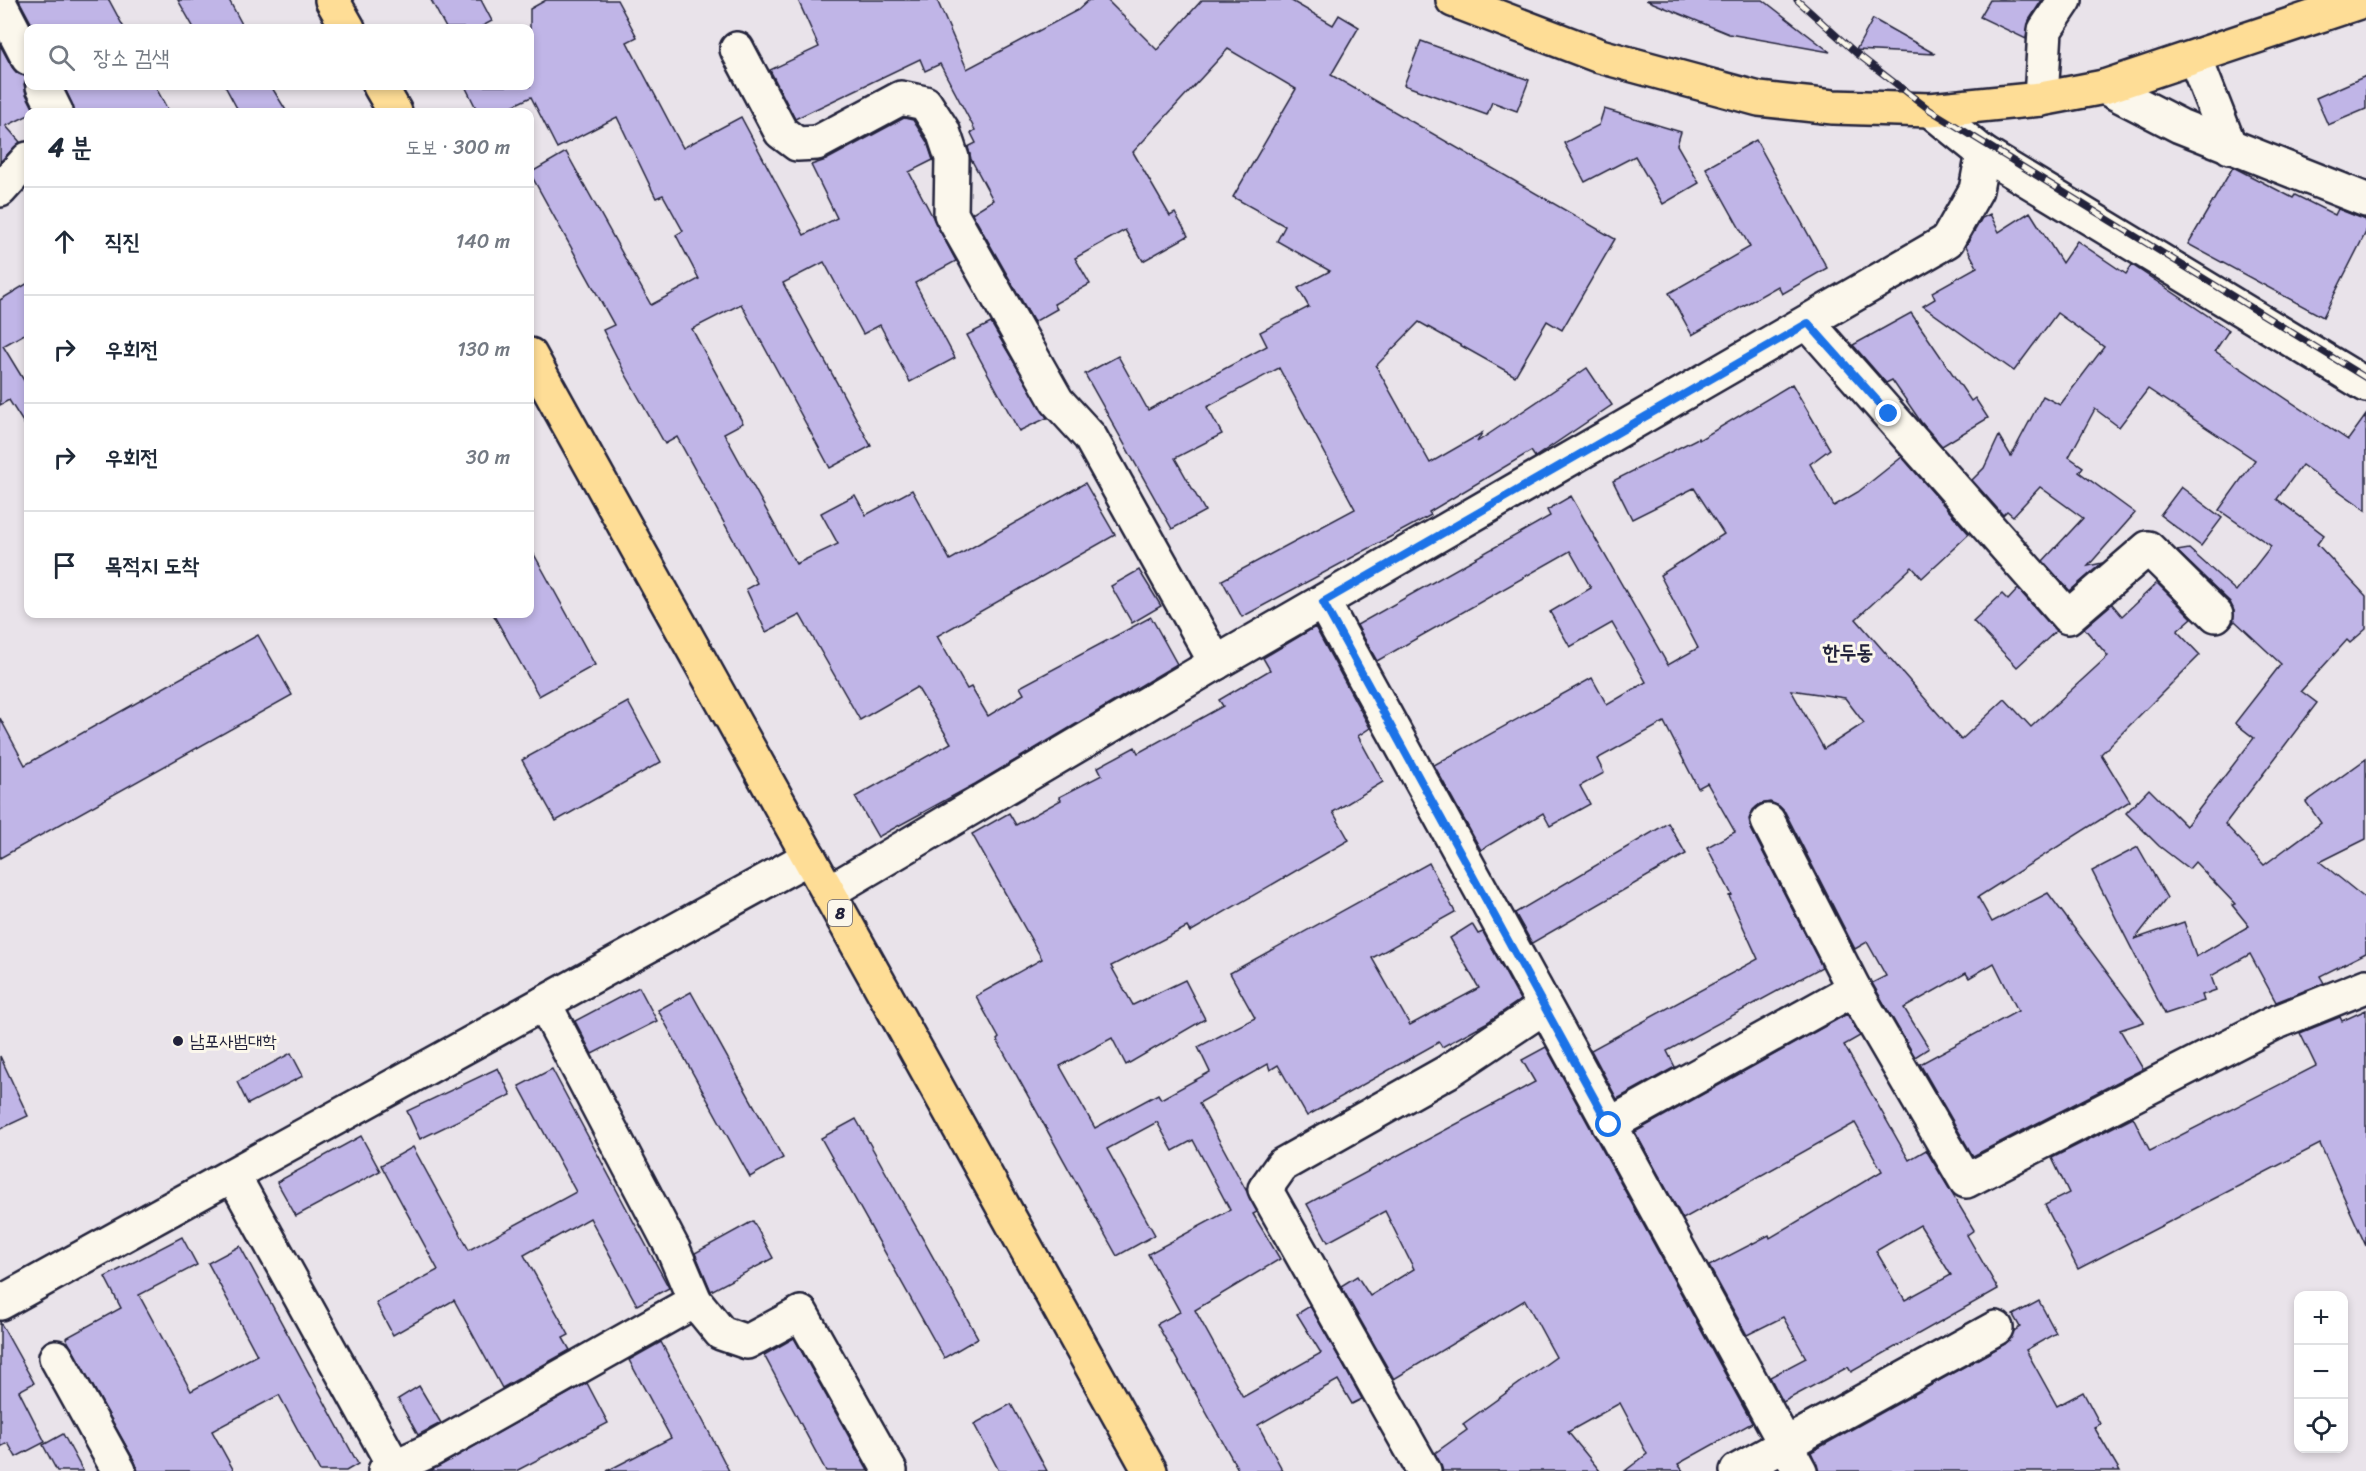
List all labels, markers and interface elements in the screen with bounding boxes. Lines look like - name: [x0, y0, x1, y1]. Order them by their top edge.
- search box: [24, 24, 534, 90]
- text: 장소 검색: [93, 38, 170, 77]
- icon: search: [45, 41, 78, 74]
- text: 4 분: [48, 124, 92, 170]
- text: 도보 · 300 m: [405, 130, 510, 165]
- text: 직진: [105, 222, 140, 261]
- text: 140 m: [456, 224, 510, 259]
- icon: ahead: [48, 225, 81, 258]
- text: 우회전: [105, 330, 158, 369]
- text: 130 m: [457, 332, 510, 367]
- icon: right: [48, 333, 81, 366]
- route end: [1875, 400, 1901, 426]
- text: 우회전: [105, 438, 158, 477]
- text: 30 m: [466, 440, 510, 475]
- icon: right: [48, 441, 81, 474]
- text: 목적지 도착: [105, 546, 199, 585]
- icon: arrive: [48, 549, 81, 582]
- district label: 한두동: [1822, 633, 1873, 671]
- road number: 8: [828, 900, 852, 926]
- place label: 남포사범대학: [190, 1025, 277, 1057]
- marker: 남포사범대학: [171, 1034, 185, 1048]
- route start: [1595, 1111, 1621, 1137]
- map controls: [2294, 1291, 2348, 1453]
- button: +: [2294, 1291, 2348, 1345]
- button: −: [2294, 1345, 2348, 1399]
- button: locate: [2294, 1399, 2348, 1453]

